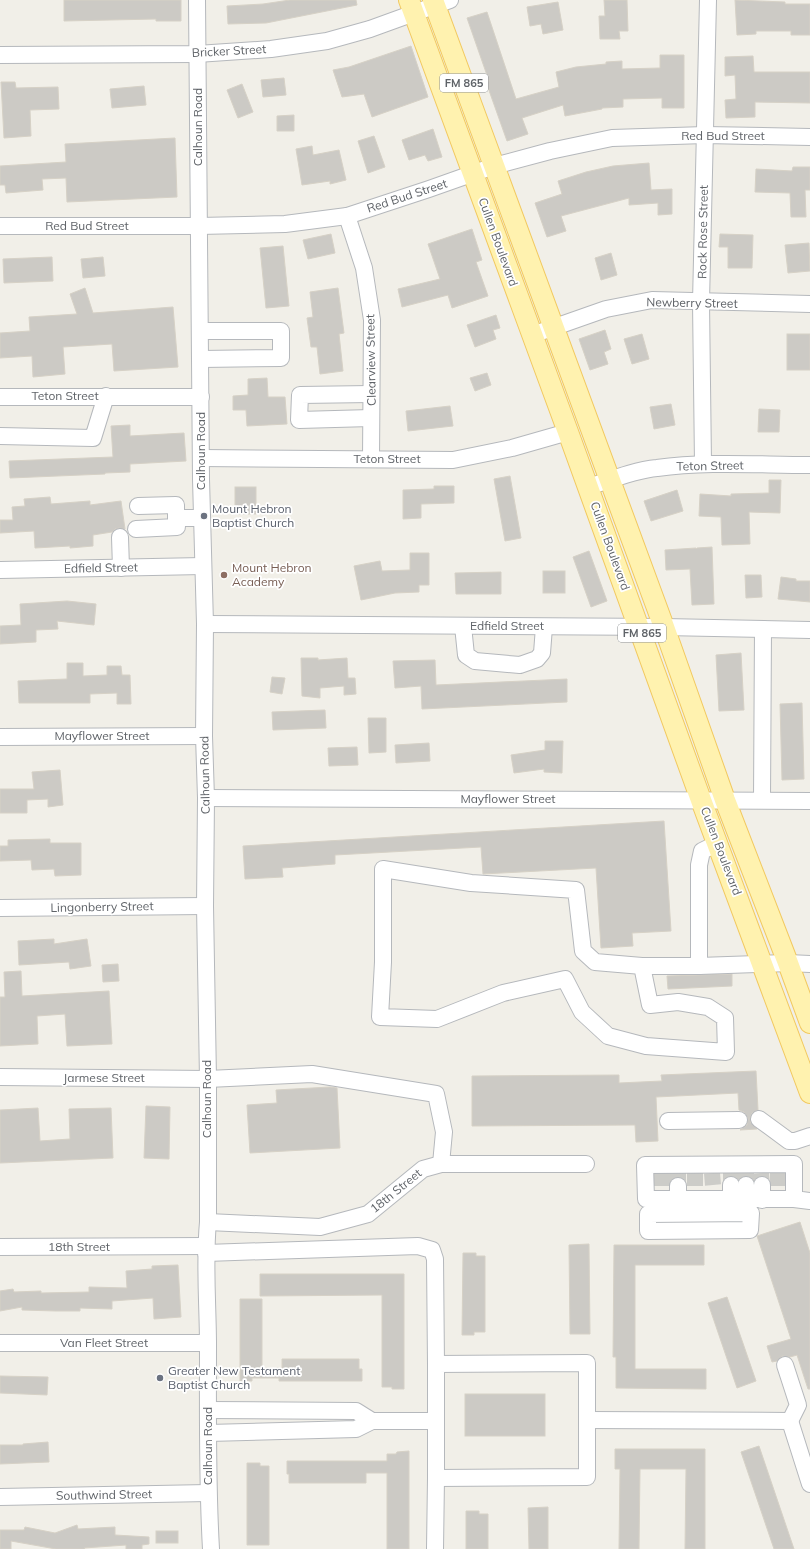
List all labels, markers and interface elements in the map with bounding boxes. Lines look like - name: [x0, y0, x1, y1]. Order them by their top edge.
- street label: Bricker Street: [191, 41, 267, 60]
- road number: FM 865: [440, 74, 488, 92]
- street label: Calhoun Road: [190, 88, 205, 166]
- street label: Red Bud Street: [681, 128, 765, 143]
- street label: Red Bud Street: [365, 175, 449, 216]
- street label: Rock Rose Street: [694, 185, 711, 279]
- street label: Cullen Boulevard: [475, 195, 522, 288]
- street label: Red Bud Street: [45, 218, 129, 233]
- street label: Newberry Street: [646, 294, 738, 311]
- street label: Clearview Street: [362, 314, 379, 406]
- street label: Teton Street: [31, 388, 99, 403]
- street label: Calhoun Road: [193, 412, 208, 490]
- street label: Teton Street: [353, 451, 421, 466]
- street label: Teton Street: [676, 457, 744, 474]
- street label: Cullen Boulevard: [587, 499, 634, 592]
- place label: Mount Hebron Baptist Church: [212, 501, 294, 530]
- marker: Mount Hebron Baptist Church: [199, 511, 209, 521]
- street label: Edfield Street: [64, 559, 138, 576]
- place label: Mount Hebron Academy: [232, 560, 312, 589]
- marker: Mount Hebron Academy: [219, 570, 229, 580]
- street label: Edfield Street: [470, 618, 544, 633]
- road number: FM 865: [618, 624, 666, 642]
- street label: Mayflower Street: [54, 728, 150, 743]
- street label: Calhoun Road: [196, 736, 213, 814]
- street label: Mayflower Street: [460, 791, 556, 806]
- street label: Cullen Boulevard: [698, 804, 745, 897]
- street label: Lingonberry Street: [50, 898, 154, 915]
- street label: Calhoun Road: [199, 1060, 214, 1138]
- street label: Jarmese Street: [63, 1070, 145, 1085]
- street label: 18th Street: [367, 1165, 424, 1216]
- street label: 18th Street: [48, 1239, 110, 1254]
- street label: Van Fleet Street: [60, 1335, 148, 1350]
- place label: Greater New Testament Baptist Church: [168, 1363, 300, 1392]
- marker: Greater New Testament Baptist Church: [155, 1373, 165, 1383]
- street label: Calhoun Road: [200, 1407, 215, 1485]
- street label: Southwind Street: [56, 1486, 152, 1503]

